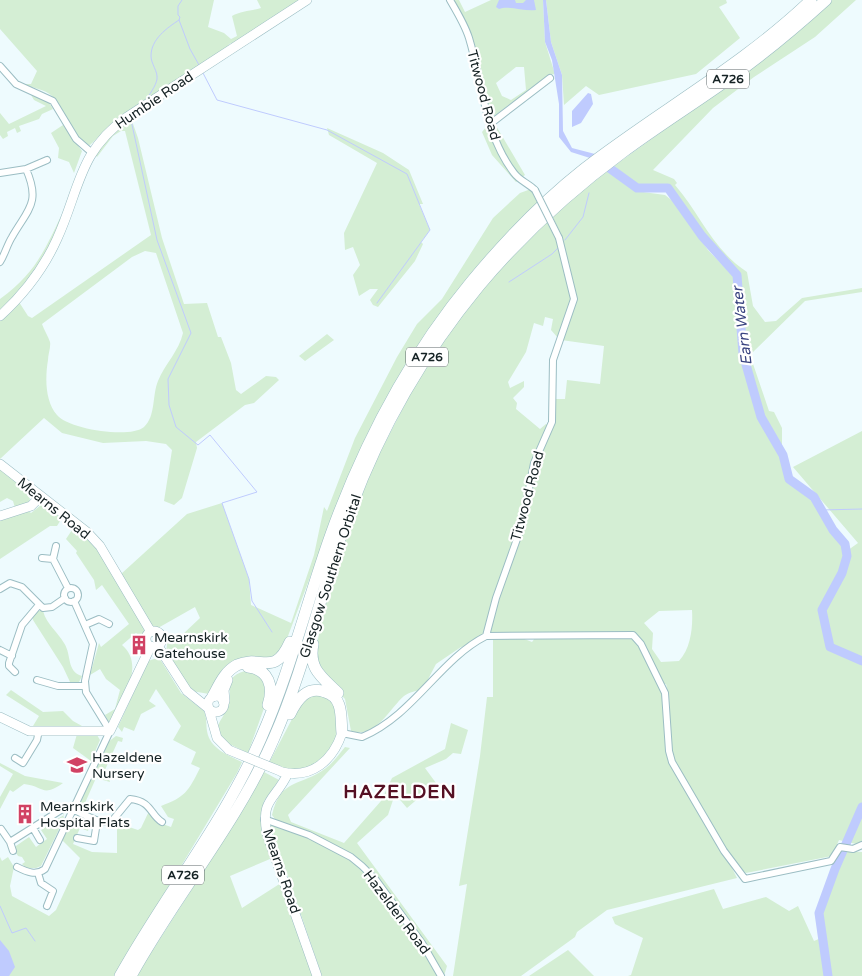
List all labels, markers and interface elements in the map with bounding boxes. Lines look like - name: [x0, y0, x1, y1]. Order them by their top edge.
- street label: Titwood Road: [463, 48, 504, 142]
- street label: Humbie Road: [112, 68, 197, 133]
- road number: A726: [707, 70, 749, 88]
- water label: Earn Water: [728, 283, 756, 366]
- road number: A726: [406, 348, 448, 367]
- street label: Titwood Road: [507, 449, 548, 543]
- street label: Mearns Road: [14, 474, 93, 543]
- street label: Glasgow Southern Orbital: [296, 492, 365, 660]
- place label: Mearnskirk Gatehouse: [154, 629, 228, 662]
- building icon: Mearnskirk Gatehouse: [128, 634, 150, 656]
- place label: Hazeldene Nursery: [92, 749, 162, 782]
- school or university icon: Hazeldene Nursery: [66, 754, 88, 776]
- district label: HAZELDEN: [343, 781, 457, 803]
- place label: Mearnskirk Hospital Flats: [40, 798, 130, 831]
- building icon: Mearnskirk Hospital Flats: [14, 803, 36, 825]
- street label: Mearns Road: [259, 827, 304, 916]
- road number: A726: [162, 866, 204, 884]
- street label: Hazelden Road: [359, 867, 434, 958]

